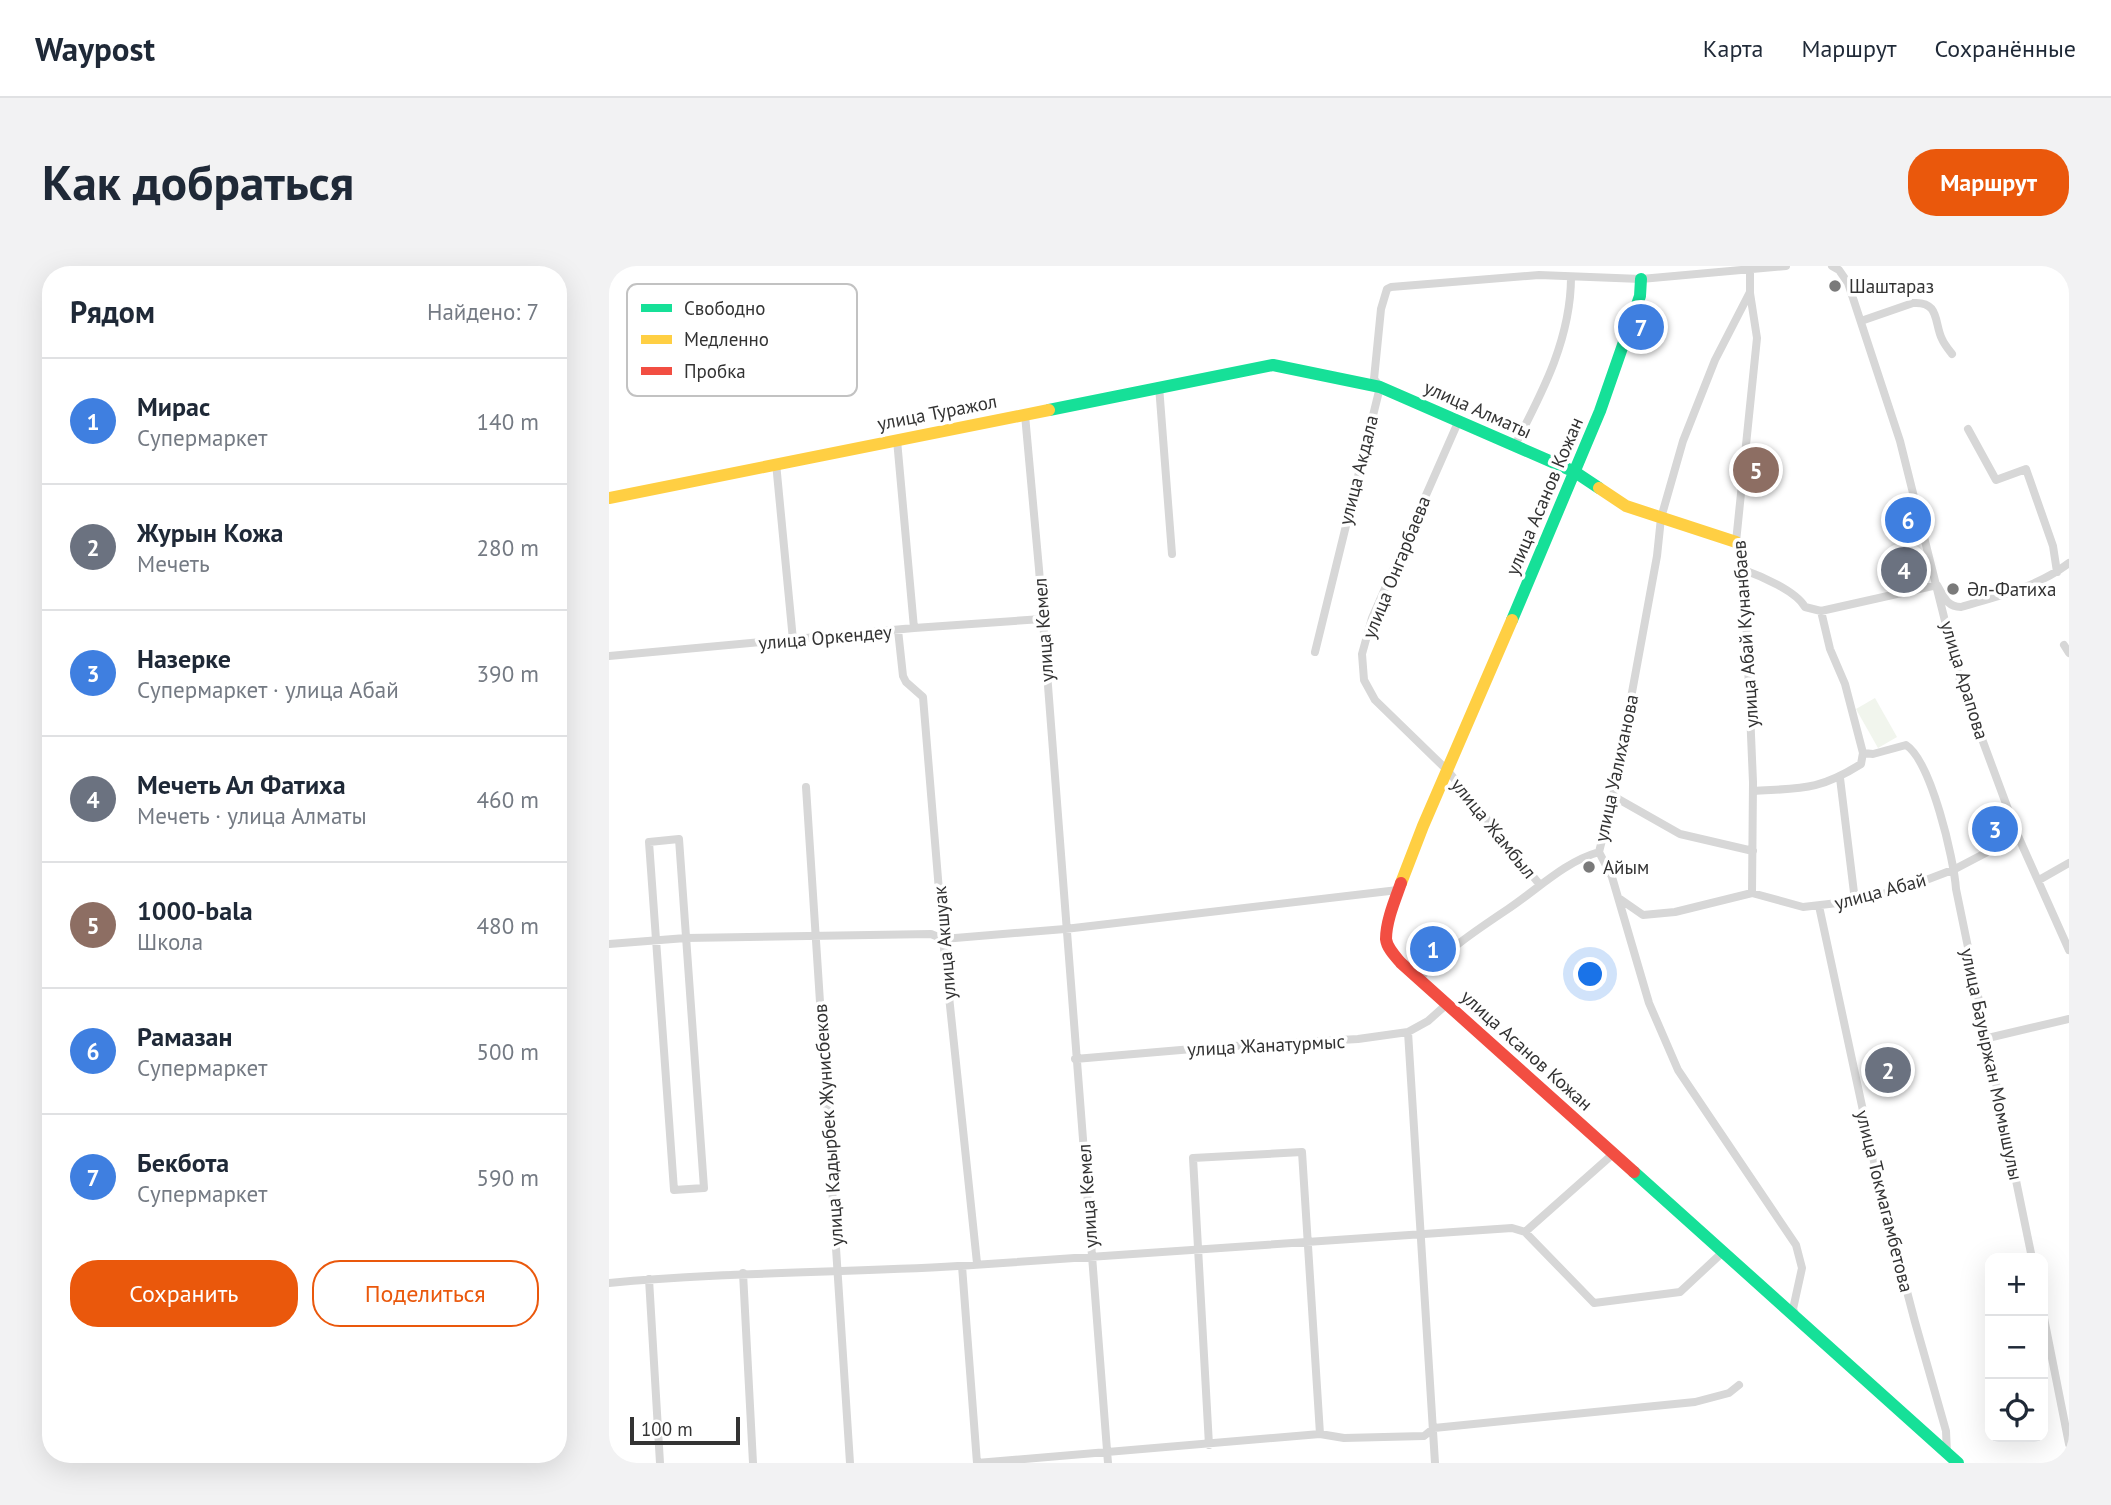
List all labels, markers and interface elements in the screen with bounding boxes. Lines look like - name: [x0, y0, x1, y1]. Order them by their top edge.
- text: Waypost: [35, 27, 155, 70]
- text: Карта: [1703, 33, 1763, 64]
- text: Маршрут: [1801, 33, 1896, 64]
- text: Сохранённые: [1934, 33, 2076, 64]
- button: Маршрут: [1908, 149, 2069, 216]
- text: Как добраться: [42, 150, 354, 214]
- place label: Шаштараз: [1849, 274, 1934, 298]
- marker: Шаштараз: [1827, 278, 1843, 294]
- legend: [627, 284, 857, 396]
- text: Рядом: [70, 292, 155, 331]
- text: Свободно: [684, 296, 766, 320]
- text: Найдено: 7: [427, 297, 539, 326]
- pin: 7: [1618, 301, 1664, 353]
- text: Медленно: [684, 327, 769, 351]
- text: Пробка: [684, 359, 746, 383]
- street label: улица Алматы: [1421, 375, 1535, 443]
- street label: улица Туражол: [875, 389, 999, 435]
- text: Мирас: [137, 390, 210, 423]
- text: 1: [86, 407, 100, 436]
- text: 140 m: [477, 407, 539, 436]
- street label: улица Акдала: [1333, 413, 1383, 527]
- street label: улица Асанов Кожан: [1500, 413, 1588, 579]
- text: Супермаркет: [137, 423, 267, 452]
- pin: 5: [1733, 444, 1779, 496]
- street label: улица Онгарбаева: [1356, 492, 1436, 642]
- pin: 6: [1885, 494, 1931, 546]
- text: Журын Кожа: [137, 516, 284, 549]
- text: 2: [86, 533, 100, 562]
- text: 280 m: [477, 533, 539, 562]
- street label: улица Абай Кунанбаев: [1726, 539, 1764, 729]
- pin: 4: [1881, 544, 1927, 596]
- text: Мечеть: [137, 549, 210, 578]
- street label: улица Кемел: [1027, 577, 1059, 683]
- place label: Әл-Фатиха: [1967, 577, 2056, 601]
- marker: Әл-Фатиха: [1945, 581, 1961, 597]
- street label: улица Арапова: [1936, 618, 1994, 742]
- street label: улица Оркендеу: [757, 619, 893, 655]
- text: Назерке: [137, 642, 231, 675]
- text: 3: [86, 659, 100, 688]
- text: 390 m: [477, 659, 539, 688]
- text: Супермаркет · улица Абай: [137, 675, 399, 704]
- street label: улица Уалиханова: [1589, 692, 1643, 844]
- text: Мечеть Ал Фатиха: [137, 768, 346, 801]
- street label: улица Жамбыл: [1446, 773, 1542, 883]
- text: 4: [86, 785, 100, 814]
- text: 460 m: [477, 785, 539, 814]
- text: Мечеть · улица Алматы: [137, 801, 367, 830]
- pin: 3: [1972, 803, 2018, 855]
- place label: Айым: [1603, 855, 1649, 879]
- marker: Айым: [1581, 859, 1597, 875]
- street label: улица Абай: [1832, 867, 1928, 915]
- street label: улица Акшуак: [927, 885, 961, 1001]
- text: 1000-bala: [137, 894, 253, 927]
- text: 5: [86, 911, 100, 940]
- text: 480 m: [477, 911, 539, 940]
- pin: 1: [1410, 923, 1456, 975]
- text: Школа: [137, 927, 203, 956]
- street label: улица Бауыржан Момышулы: [1956, 946, 2028, 1182]
- your location: [1573, 957, 1607, 991]
- street label: улица Асанов Кожан: [1456, 984, 1598, 1116]
- street label: улица Кадырбек Жунисбеков: [808, 1003, 848, 1247]
- text: Рамазан: [137, 1020, 232, 1053]
- street label: улица Жанатурмыс: [1187, 1029, 1345, 1061]
- text: 6: [86, 1037, 100, 1066]
- text: 500 m: [477, 1037, 539, 1066]
- pin: 2: [1865, 1044, 1911, 1096]
- text: Супермаркет: [137, 1053, 267, 1082]
- street label: улица Токмагамбетова: [1851, 1107, 1919, 1295]
- street label: улица Кемел: [1071, 1143, 1103, 1249]
- text: Бекбота: [137, 1146, 229, 1179]
- text: 7: [86, 1163, 100, 1192]
- text: 590 m: [477, 1163, 539, 1192]
- text: Супермаркет: [137, 1179, 267, 1208]
- map controls: [1985, 1253, 2048, 1442]
- button: +: [1985, 1253, 2048, 1316]
- button: Сохранить: [70, 1260, 298, 1327]
- button: Поделиться: [312, 1260, 539, 1327]
- button: −: [1985, 1316, 2048, 1379]
- button: locate: [1985, 1379, 2048, 1442]
- scale bar: [630, 1414, 740, 1446]
- text: 100 m: [641, 1417, 693, 1441]

